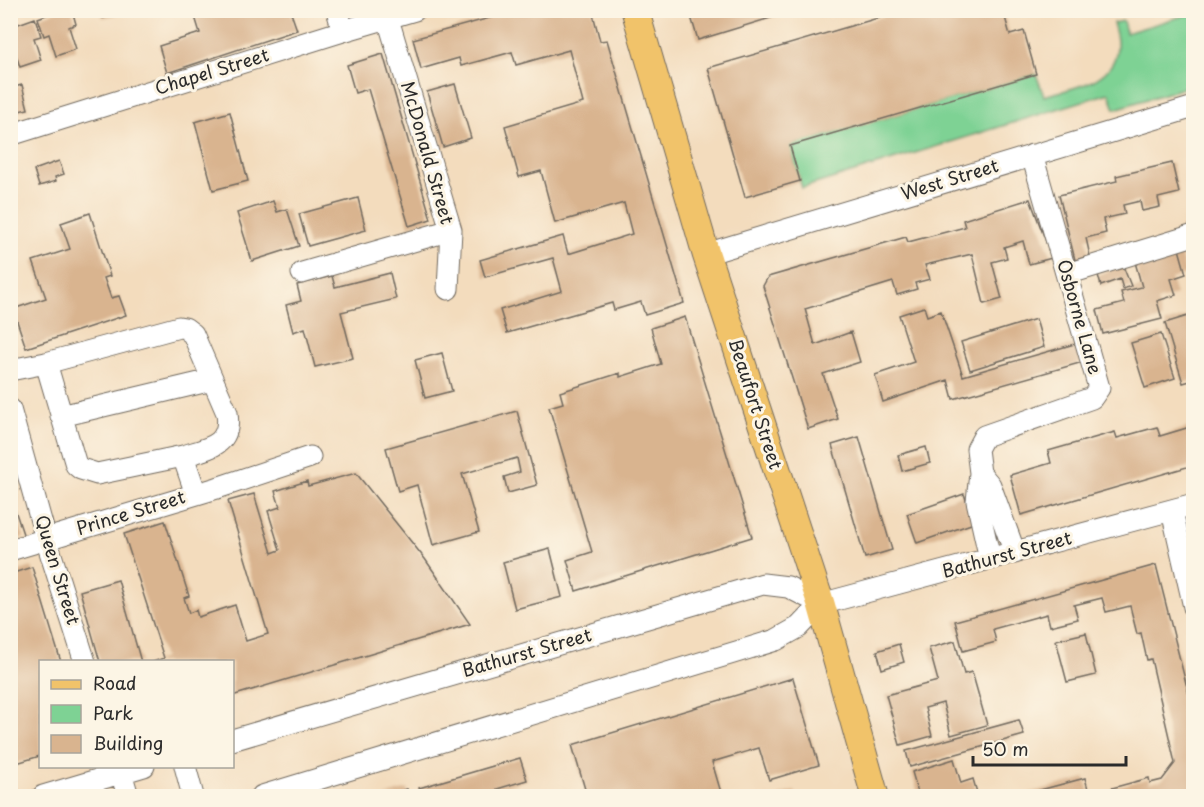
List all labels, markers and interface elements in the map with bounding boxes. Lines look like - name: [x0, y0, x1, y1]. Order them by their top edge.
- street label: Chapel Street: [151, 40, 272, 101]
- street label: McDonald Street: [395, 78, 462, 227]
- street label: West Street: [897, 151, 1002, 206]
- street label: Osborne Lane: [1051, 256, 1110, 377]
- street label: Beaufort Street: [722, 334, 790, 473]
- street label: Prince Street: [73, 482, 188, 541]
- street label: Queen Street: [29, 511, 88, 628]
- street label: Bathurst Street: [939, 523, 1074, 584]
- street label: Bathurst Street: [459, 620, 594, 683]
- legend: [39, 660, 234, 768]
- text: Road: [93, 669, 137, 696]
- text: Park: [93, 699, 133, 726]
- text: Building: [93, 729, 163, 756]
- scale bar: [973, 729, 1126, 767]
- text: 50 m: [982, 735, 1029, 762]

